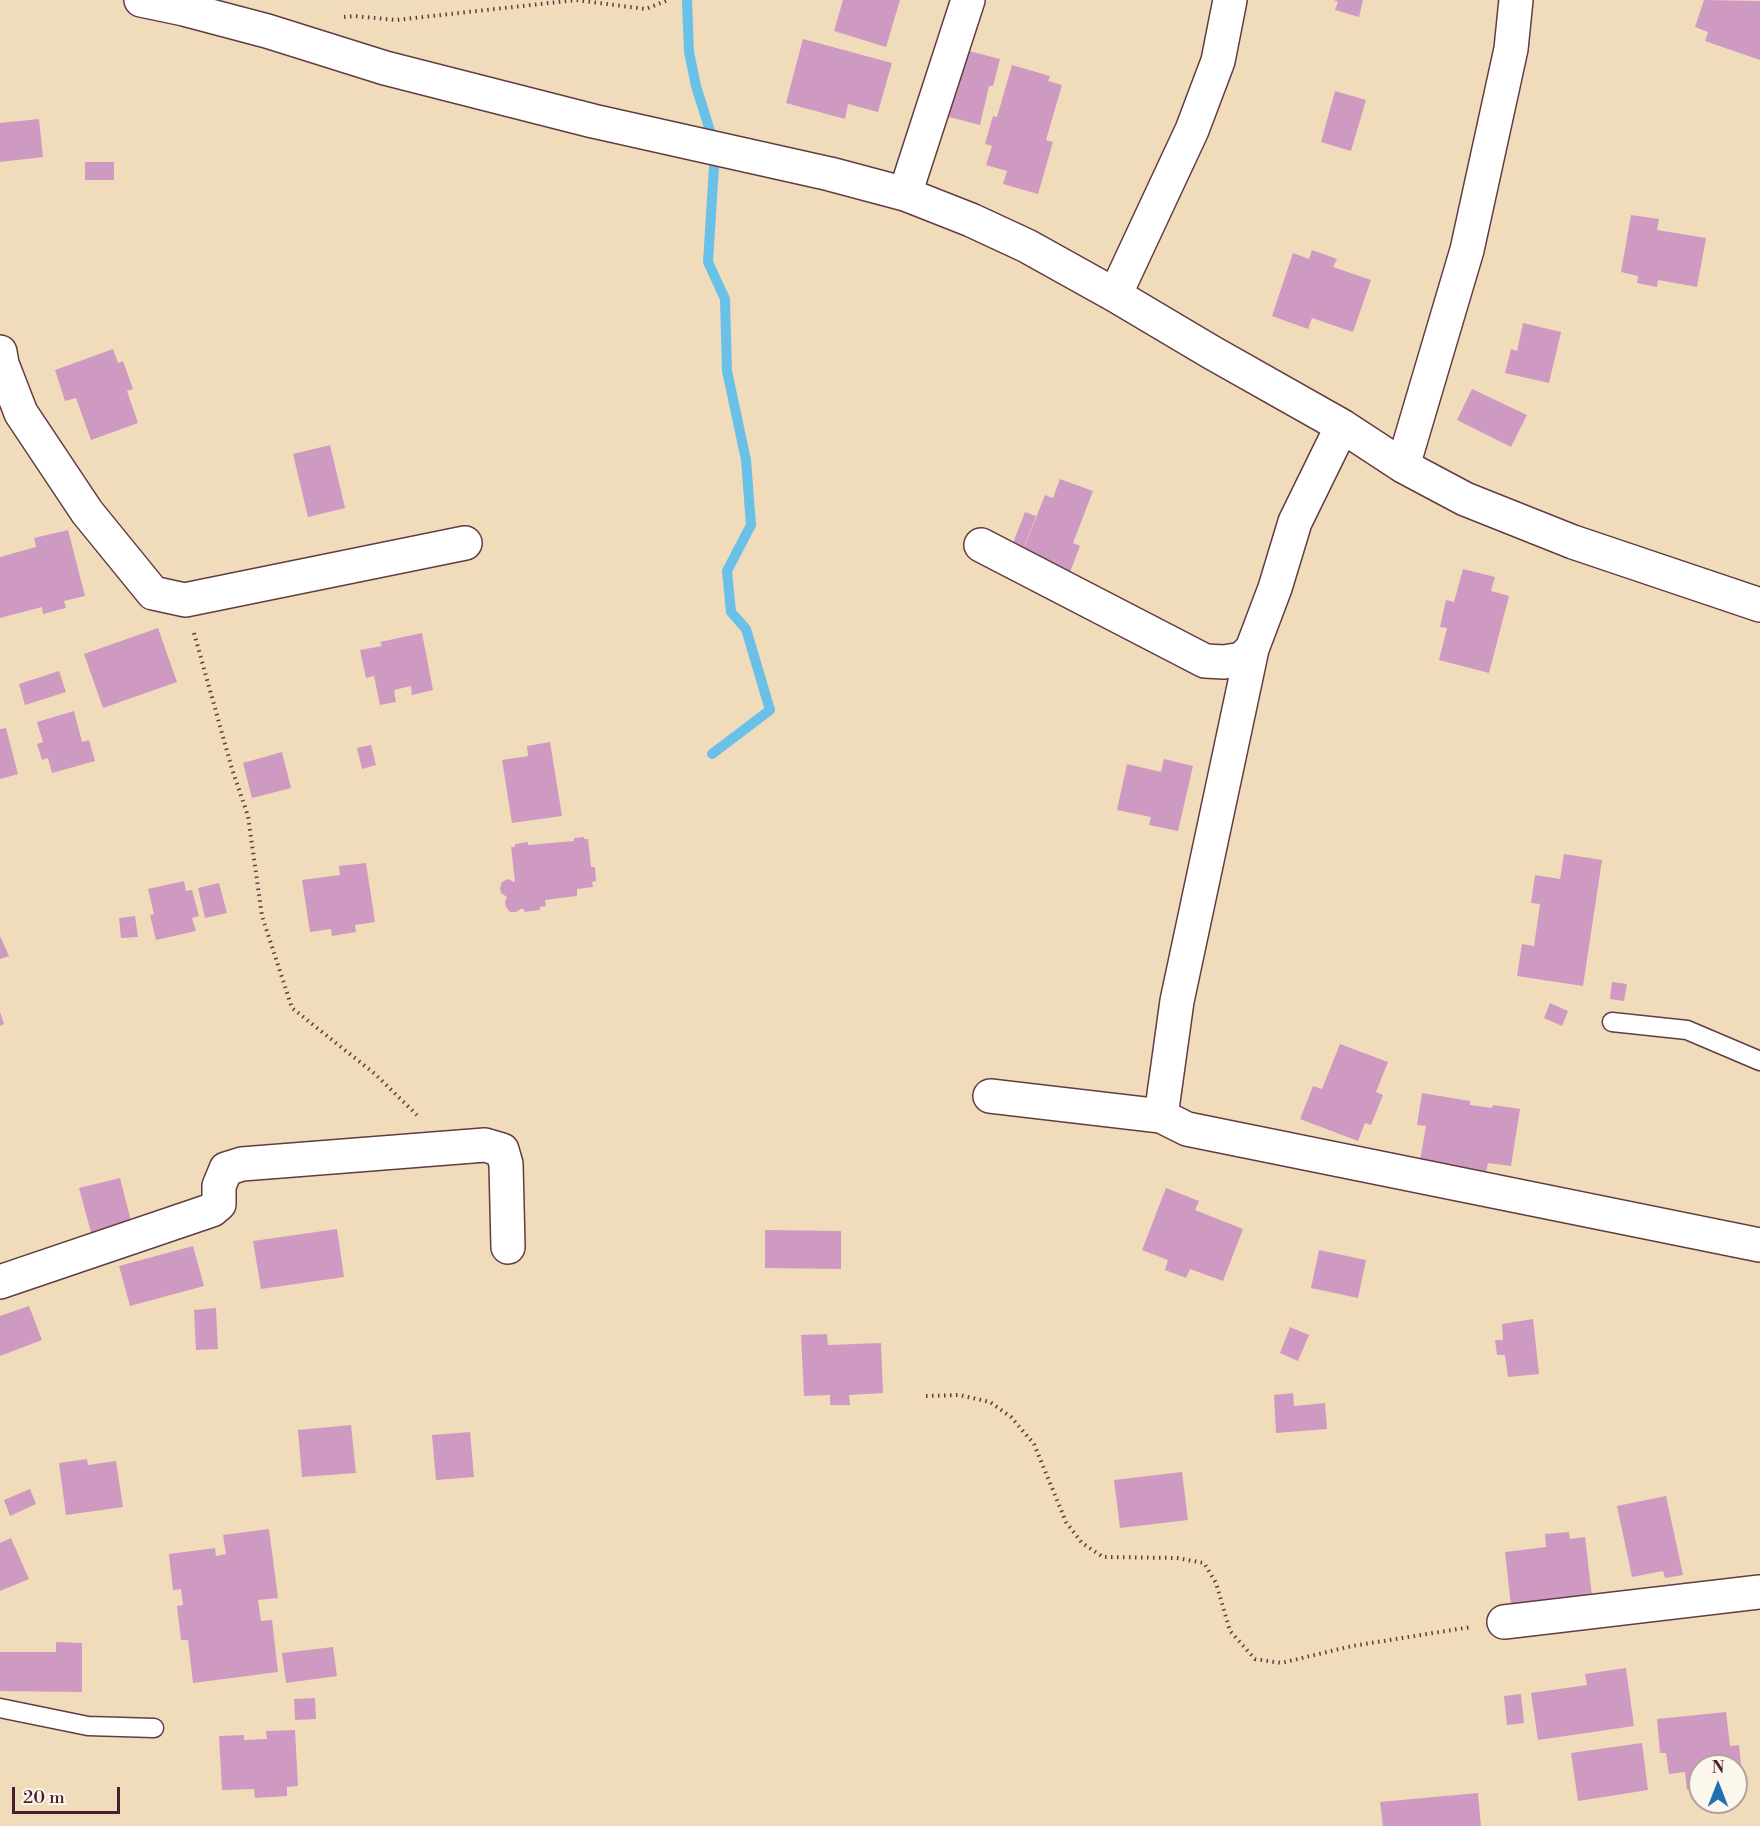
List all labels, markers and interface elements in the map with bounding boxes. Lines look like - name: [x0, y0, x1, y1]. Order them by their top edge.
- north arrow: [1688, 1754, 1748, 1814]
- text: N: [1712, 1758, 1724, 1778]
- scale bar: [15, 1775, 123, 1813]
- text: 20 m: [23, 1786, 65, 1809]

